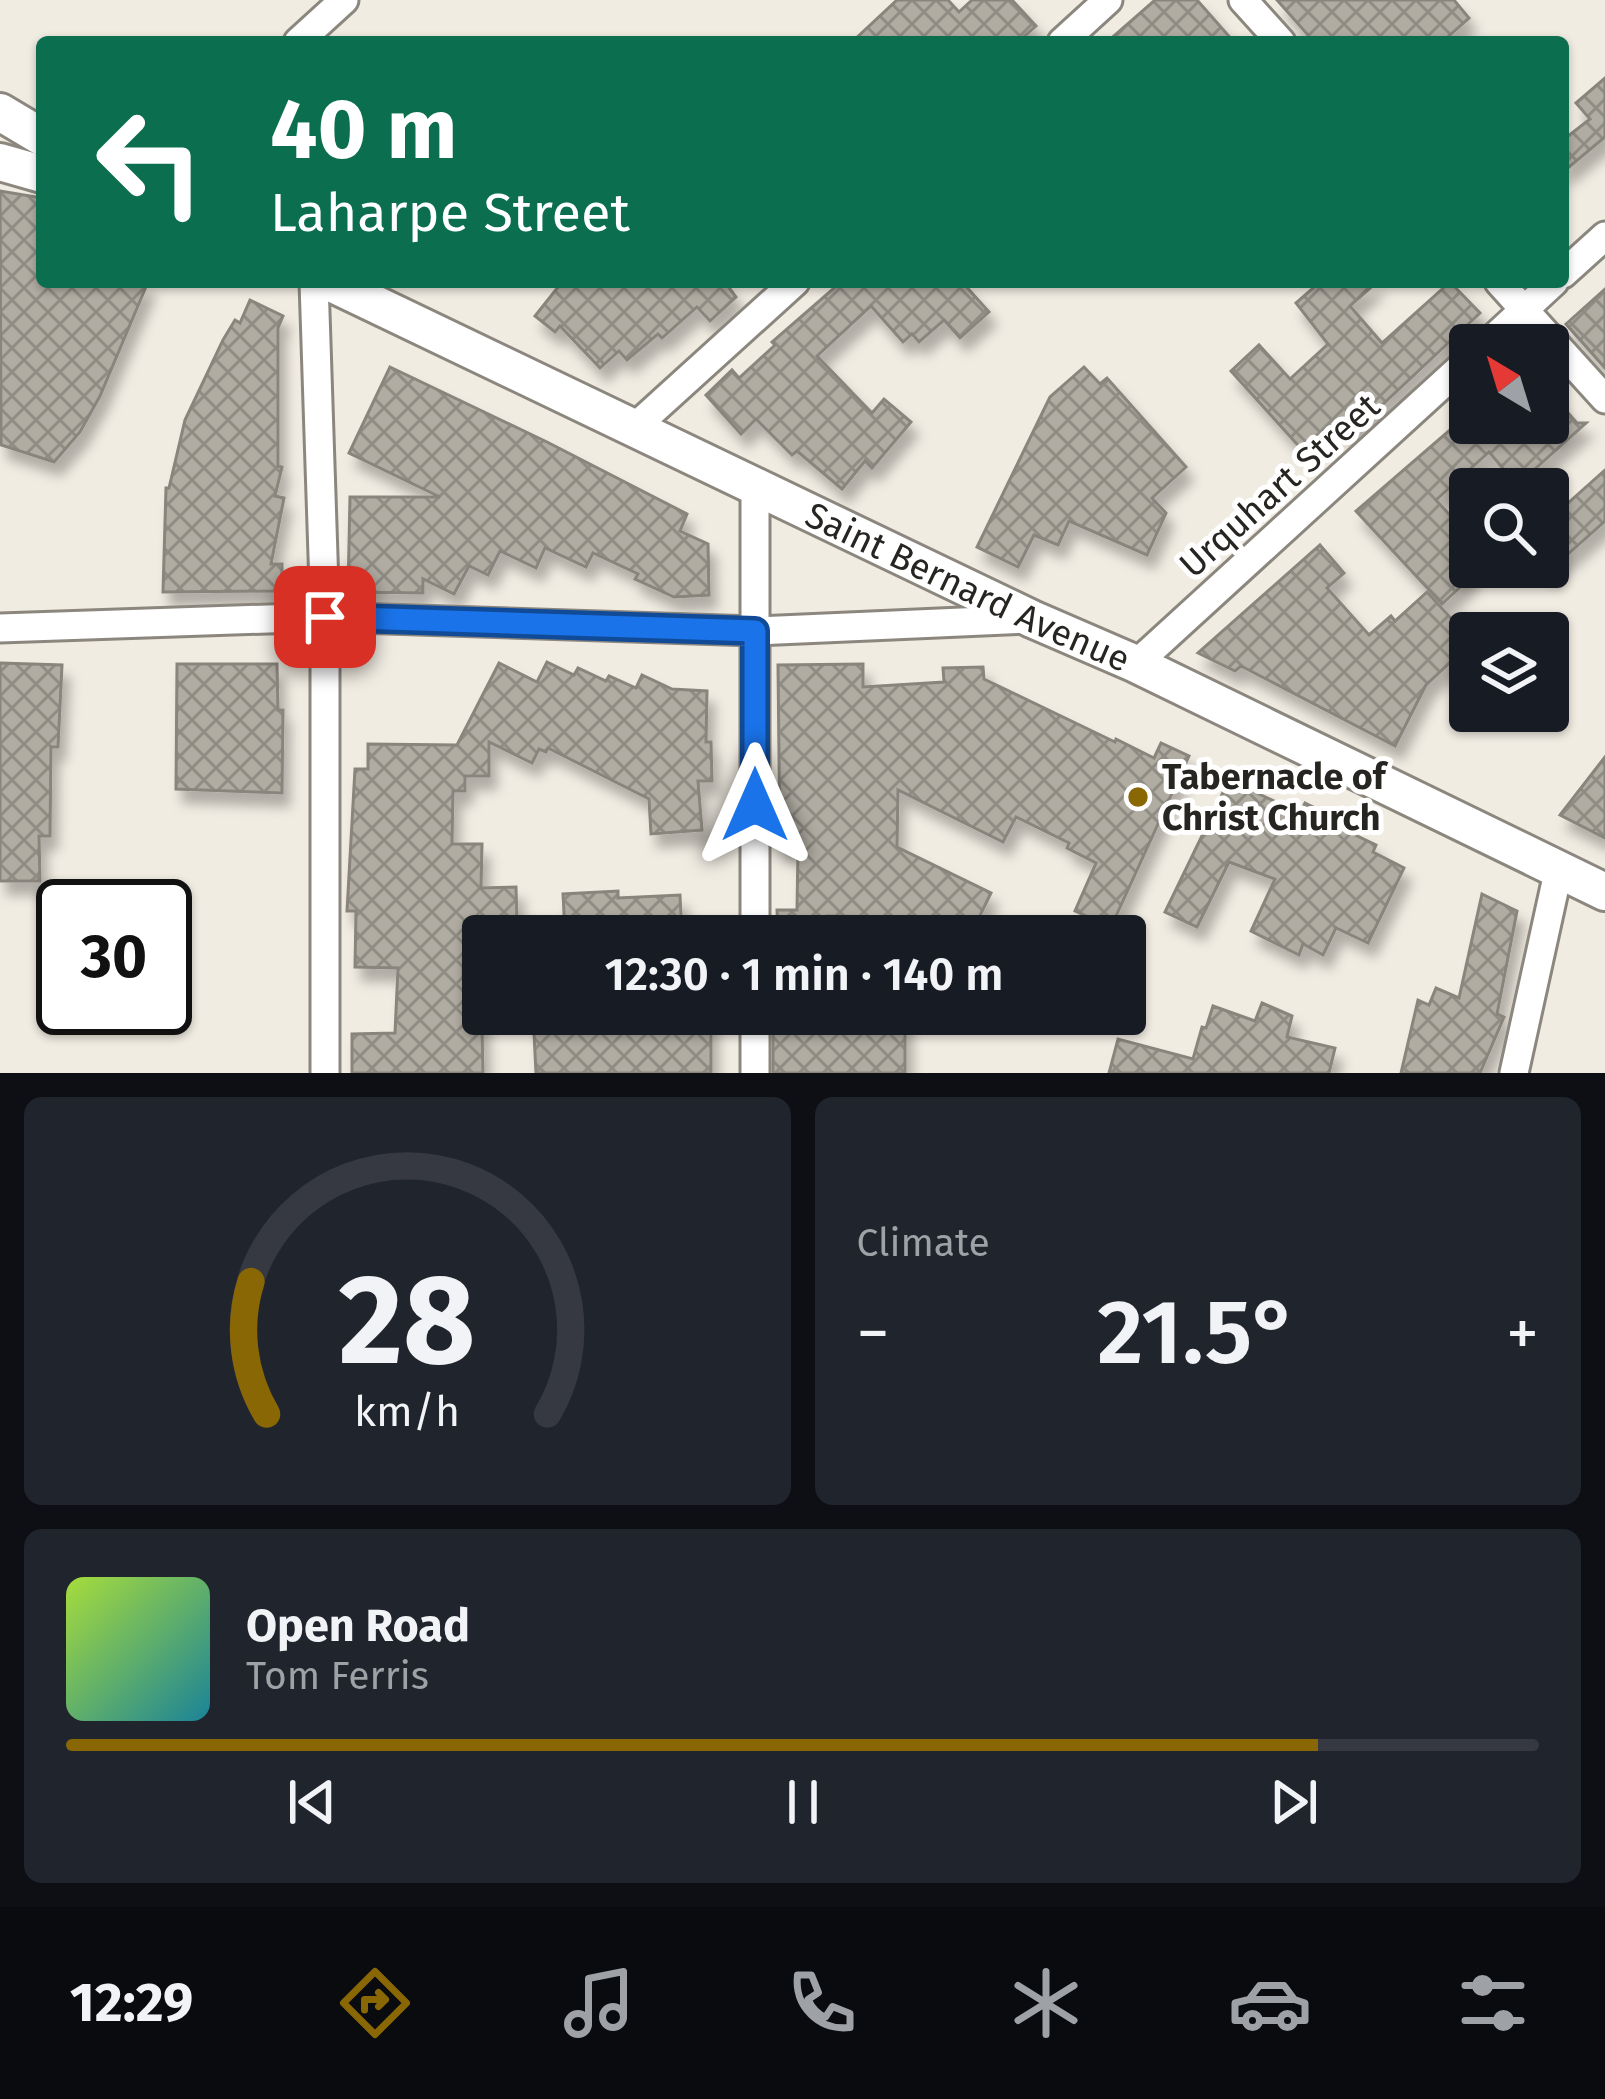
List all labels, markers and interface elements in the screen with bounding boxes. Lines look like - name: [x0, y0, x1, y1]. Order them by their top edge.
- text: 40 m: [270, 79, 458, 180]
- icon: left: [72, 84, 228, 240]
- text: Laharpe Street: [270, 181, 630, 245]
- north arrow: [1449, 324, 1569, 444]
- map controls: [1449, 324, 1569, 732]
- street label: Urquhart Street: [1171, 384, 1389, 587]
- button: search: [1449, 468, 1569, 588]
- street label: Saint Bernard Avenue: [799, 493, 1136, 682]
- pin: [274, 566, 376, 668]
- icon: arrive: [292, 584, 358, 650]
- button: layers: [1449, 612, 1569, 732]
- position arrow: [692, 742, 818, 868]
- place label: Tabernacle of Christ Church: [1162, 755, 1389, 840]
- marker: Tabernacle of Christ Church: [1125, 784, 1151, 810]
- speed limit sign: 30: [36, 879, 192, 1035]
- text: 12:30 · 1 min · 140 m: [605, 948, 1003, 1002]
- text: Climate: [857, 1220, 990, 1266]
- text: 28: [339, 1246, 476, 1396]
- text: 21.5°: [1097, 1279, 1298, 1387]
- text: −: [857, 1294, 890, 1373]
- text: +: [1506, 1294, 1539, 1373]
- text: km/h: [354, 1386, 460, 1437]
- text: Open Road: [246, 1599, 470, 1653]
- text: Tom Ferris: [246, 1653, 429, 1699]
- icon: previous: [279, 1769, 345, 1835]
- icon: pause: [770, 1769, 836, 1835]
- icon: next: [1261, 1769, 1327, 1835]
- icon: directions: [333, 1961, 417, 2045]
- icon: music: [557, 1961, 641, 2045]
- icon: phone: [780, 1961, 864, 2045]
- icon: climate: [1004, 1961, 1088, 2045]
- icon: car: [1228, 1961, 1312, 2045]
- icon: filters: [1451, 1961, 1535, 2045]
- text: 12:29: [70, 1971, 193, 2035]

